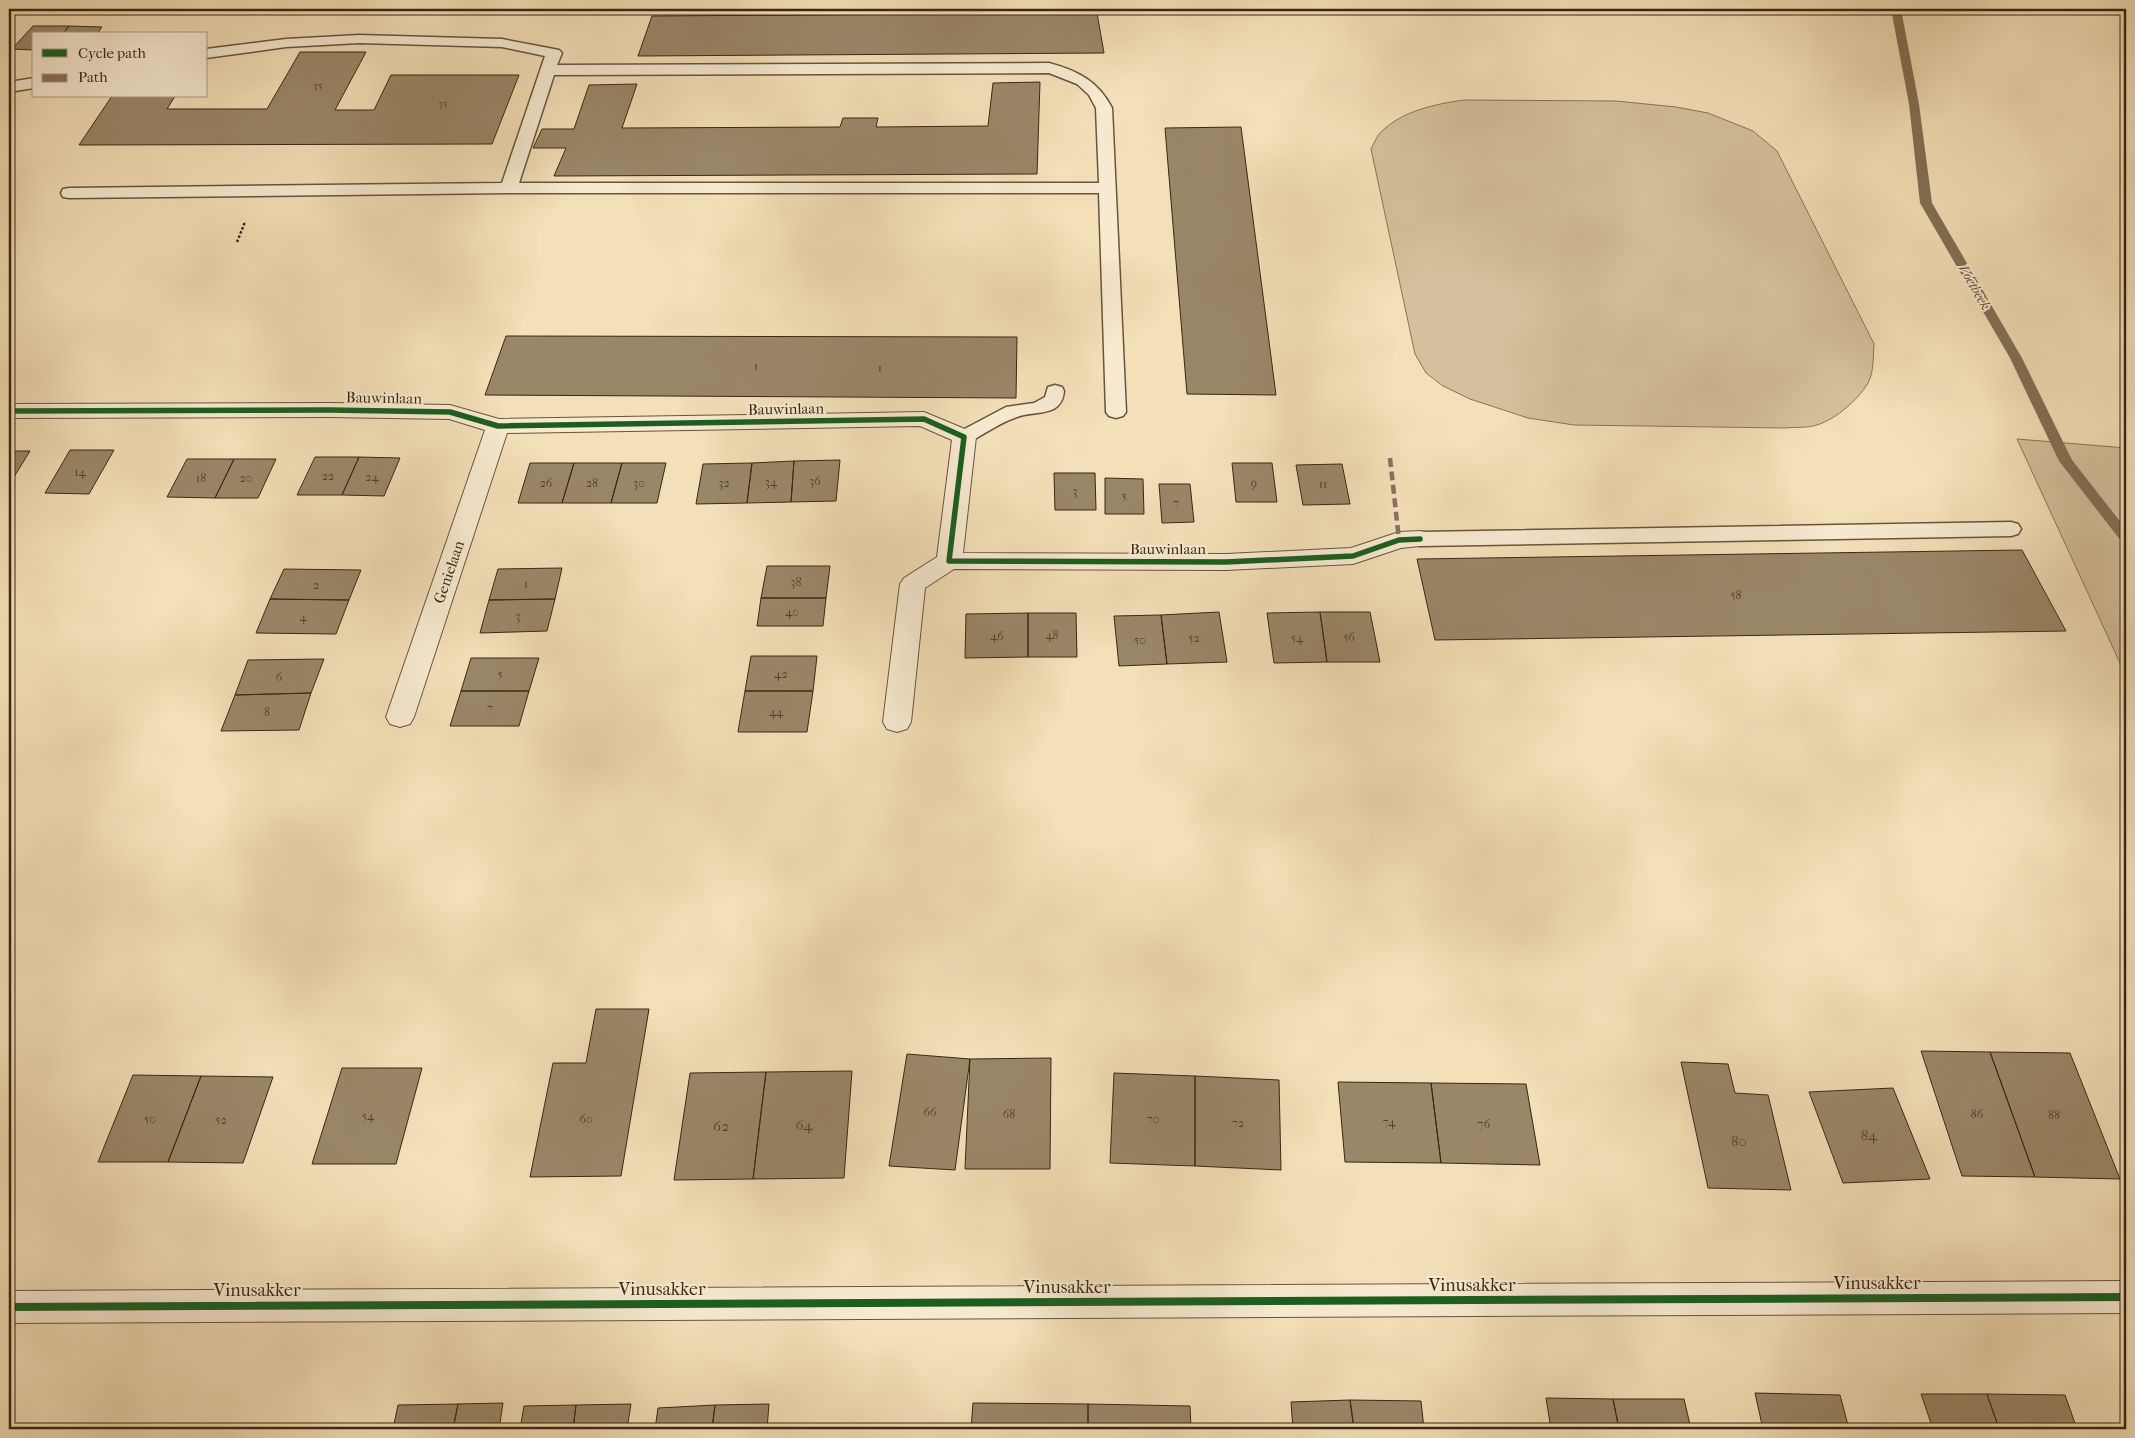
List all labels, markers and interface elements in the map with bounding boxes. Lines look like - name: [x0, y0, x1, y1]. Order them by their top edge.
- legend: [32, 32, 208, 98]
- text: Cycle path: [78, 44, 146, 62]
- text: Path: [78, 68, 108, 86]
- house number: 35: [313, 79, 323, 92]
- house number: 35: [438, 97, 448, 110]
- water label: Voetbeek: [1955, 261, 1994, 313]
- house number: 1: [754, 359, 758, 373]
- house number: 1: [878, 361, 882, 375]
- street label: Bauwinlaan: [346, 388, 422, 408]
- street label: Bauwinlaan: [748, 399, 824, 419]
- house number: 14: [74, 465, 87, 479]
- house number: 22: [322, 469, 334, 483]
- house number: 24: [365, 470, 380, 484]
- house number: 18: [196, 471, 206, 485]
- house number: 20: [240, 471, 252, 485]
- house number: 36: [809, 474, 821, 488]
- house number: 34: [765, 475, 778, 489]
- house number: 26: [540, 476, 553, 490]
- house number: 28: [586, 476, 598, 490]
- house number: 30: [633, 476, 645, 490]
- house number: 32: [718, 476, 730, 490]
- house number: 9: [1251, 476, 1257, 490]
- house number: 11: [1319, 477, 1327, 491]
- house number: 3: [1073, 484, 1078, 498]
- house number: 5: [1121, 489, 1127, 503]
- house number: 7: [1173, 496, 1179, 510]
- street label: Genielaan: [430, 538, 468, 606]
- street label: Bauwinlaan: [1130, 540, 1206, 558]
- house number: 38: [791, 575, 801, 589]
- house number: 1: [524, 577, 528, 591]
- house number: 2: [313, 578, 319, 592]
- house number: 58: [1730, 588, 1742, 602]
- house number: 40: [785, 605, 799, 619]
- house number: 3: [516, 609, 521, 623]
- house number: 4: [299, 610, 307, 624]
- house number: 48: [1045, 628, 1059, 642]
- house number: 46: [990, 629, 1004, 643]
- house number: 56: [1343, 630, 1355, 644]
- house number: 52: [1188, 631, 1200, 645]
- house number: 54: [1291, 631, 1304, 645]
- house number: 50: [1134, 633, 1146, 647]
- house number: 5: [497, 667, 503, 681]
- house number: 42: [774, 667, 788, 681]
- house number: 6: [276, 670, 283, 684]
- house number: 7: [487, 701, 493, 715]
- house number: 8: [264, 705, 270, 719]
- house number: 44: [769, 705, 784, 719]
- house number: 66: [924, 1105, 937, 1119]
- house number: 68: [1003, 1107, 1015, 1121]
- house number: 86: [1971, 1107, 1984, 1121]
- house number: 88: [2048, 1108, 2060, 1122]
- house number: 54: [362, 1109, 375, 1123]
- house number: 50: [144, 1112, 156, 1126]
- house number: 60: [579, 1112, 593, 1126]
- house number: 70: [1147, 1112, 1159, 1126]
- house number: 52: [215, 1113, 227, 1127]
- house number: 74: [1383, 1115, 1396, 1129]
- house number: 64: [796, 1116, 814, 1134]
- house number: 72: [1232, 1116, 1244, 1130]
- house number: 62: [713, 1117, 729, 1135]
- house number: 76: [1478, 1117, 1491, 1131]
- house number: 84: [1861, 1126, 1878, 1144]
- house number: 80: [1731, 1132, 1747, 1150]
- street label: Vinusakker: [1832, 1273, 1921, 1294]
- street label: Vinusakker: [1427, 1275, 1516, 1296]
- street label: Vinusakker: [1022, 1277, 1111, 1298]
- street label: Vinusakker: [617, 1279, 706, 1300]
- street label: Vinusakker: [212, 1280, 301, 1301]

